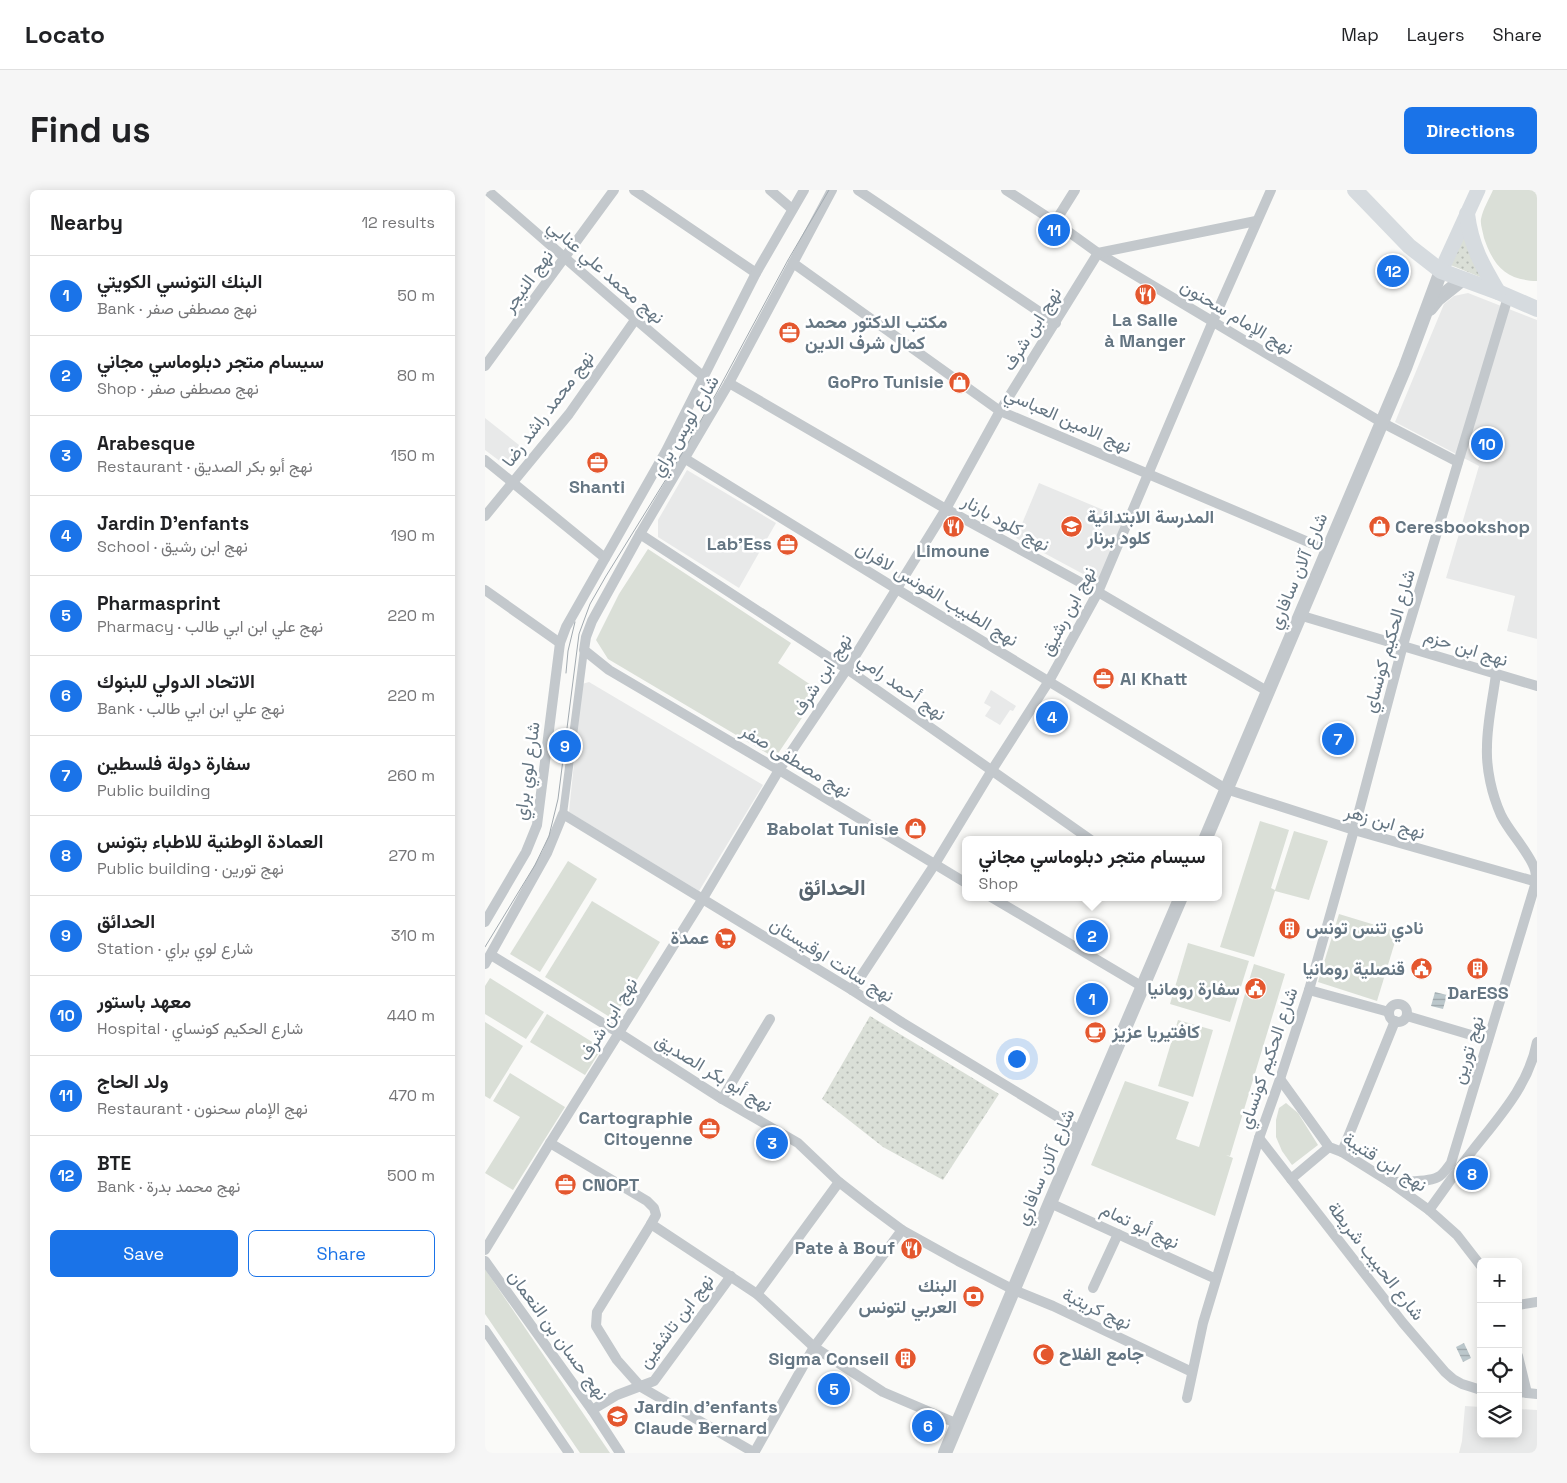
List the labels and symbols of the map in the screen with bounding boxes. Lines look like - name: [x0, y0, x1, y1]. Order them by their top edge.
- pin: 11: [1038, 211, 1070, 249]
- street label: نهج محمد علي عنابي: [540, 214, 670, 332]
- street label: نهج النيجر: [496, 245, 559, 318]
- pin: 12: [1377, 252, 1409, 290]
- street label: نهج الإمام سحنون: [1176, 274, 1298, 360]
- street label: نهج ابن شرف: [997, 283, 1067, 375]
- restaurant icon: La Salle à Manger: [1133, 283, 1157, 307]
- place label: La Salle à Manger: [1104, 308, 1186, 352]
- place label: مكتب الدكتور محمد كمال شرف الدين: [805, 310, 948, 354]
- office icon: مكتب الدكتور محمد كمال شرف الدين: [777, 320, 801, 344]
- street label: نهج محمد راشد رضا: [496, 346, 600, 472]
- place label: GoPro Tunisie: [827, 370, 944, 393]
- shop icon: GoPro Tunisie: [948, 370, 972, 394]
- street label: شارع لويس براي: [645, 371, 727, 483]
- street label: نهج الامين العباسي: [1000, 381, 1135, 461]
- pin: 10: [1471, 425, 1503, 463]
- office icon: Shanti: [585, 450, 609, 474]
- place label: Shanti: [569, 475, 625, 498]
- street label: نهج كلود بارنار: [957, 488, 1054, 557]
- place label: المدرسة الابتدائية كلود برنار: [1086, 505, 1214, 549]
- street label: شارع آلان سافاري: [1263, 509, 1336, 634]
- restaurant icon: Limoune: [941, 514, 965, 538]
- school or university icon: المدرسة الابتدائية كلود برنار: [1059, 515, 1083, 539]
- shop icon: Ceresbookshop: [1367, 515, 1391, 539]
- place label: Ceresbookshop: [1395, 515, 1530, 538]
- place label: Lab'Ess: [707, 532, 772, 555]
- office icon: Lab'Ess: [776, 532, 800, 556]
- street label: نهج الطبيب الفونس لافران: [851, 536, 1023, 652]
- place label: Limoune: [916, 539, 990, 562]
- street label: نهج ابن رشيق: [1034, 562, 1102, 660]
- street label: شارع الحكيم كونساي: [1357, 567, 1424, 716]
- street label: نهج ابن حزم: [1421, 624, 1511, 672]
- street label: نهج ابن شرف: [786, 629, 858, 721]
- street label: نهج أحمد رامي: [851, 648, 951, 729]
- office icon: Al Khatt: [1092, 667, 1116, 691]
- place label: Al Khatt: [1120, 667, 1188, 690]
- pin: 4: [1036, 698, 1068, 736]
- street label: نهج مصطفى صفر: [736, 718, 856, 803]
- street label: شارع لوي براي: [508, 720, 549, 822]
- pin: 7: [1322, 720, 1354, 758]
- pin: 9: [549, 727, 581, 765]
- street label: نهج ابن زهر: [1341, 799, 1428, 845]
- place label: Babolat Tunisie: [767, 817, 899, 840]
- shop icon: Babolat Tunisie: [903, 817, 927, 841]
- district label: الحدائق: [798, 873, 866, 901]
- street label: نهج سانت اوقيستان: [765, 912, 899, 1008]
- building icon: نادي تنس تونس: [1278, 916, 1302, 940]
- place label: نادي تنس تونس: [1306, 916, 1424, 943]
- pin: 2: [1076, 917, 1108, 955]
- place label: عمدة: [671, 926, 709, 949]
- supermarket icon: عمدة: [713, 926, 737, 950]
- building icon: DarESS: [1466, 956, 1490, 980]
- place label: قنصلية رومانيا: [1303, 957, 1405, 980]
- public building icon: قنصلية رومانيا: [1409, 957, 1433, 981]
- street label: نهج ابن شرف: [573, 973, 643, 1065]
- place label: سفارة رومانيا: [1147, 977, 1240, 1000]
- public building icon: سفارة رومانيا: [1244, 977, 1268, 1001]
- pin: 1: [1076, 980, 1108, 1018]
- place label: DarESS: [1447, 981, 1509, 1004]
- street label: شارع الحكيم كونساي: [1233, 984, 1306, 1133]
- street label: نهج تورين: [1446, 1013, 1490, 1087]
- cafe icon: كافتيريا عزيز: [1084, 1020, 1108, 1044]
- place label: كافتيريا عزيز: [1111, 1020, 1200, 1043]
- street label: نهج أبو بكر الصديق: [651, 1028, 777, 1118]
- your location: [1004, 1046, 1030, 1072]
- street label: شارع آلان سافاري: [1010, 1105, 1083, 1230]
- place label: Cartographie Citoyenne: [578, 1106, 693, 1150]
- office icon: Cartographie Citoyenne: [697, 1116, 721, 1140]
- pin: 3: [756, 1124, 788, 1162]
- street label: نهج ابن قتيبة: [1338, 1127, 1432, 1197]
- pin: 8: [1456, 1155, 1488, 1193]
- office icon: CNOPT: [554, 1173, 578, 1197]
- place label: CNOPT: [582, 1173, 640, 1196]
- street label: نهج أبو تمام: [1097, 1197, 1183, 1255]
- street label: شارع الحبيب شريطة: [1322, 1197, 1430, 1325]
- place label: Pate à Bouf: [795, 1236, 895, 1259]
- restaurant icon: Pate à Bouf: [899, 1236, 923, 1260]
- street label: نهج حسان بن النعمان: [503, 1265, 613, 1405]
- street label: نهج ابن تاشفين: [633, 1269, 719, 1373]
- place label: البنك العربي لتونس: [859, 1274, 957, 1322]
- street label: نهج كريتبة: [1059, 1283, 1135, 1335]
- bank icon: البنك العربي لتونس: [961, 1284, 985, 1308]
- mosque icon: جامع الفلاح: [1031, 1342, 1055, 1366]
- place label: جامع الفلاح: [1059, 1342, 1144, 1366]
- place label: Sigma Conseil: [768, 1347, 889, 1370]
- building icon: Sigma Conseil: [893, 1347, 917, 1371]
- pin: 5: [818, 1370, 850, 1408]
- place label: Jardin d'enfants Claude Bernard: [634, 1395, 778, 1439]
- school or university icon: Jardin d'enfants Claude Bernard: [606, 1405, 630, 1429]
- pin: 6: [912, 1407, 944, 1445]

